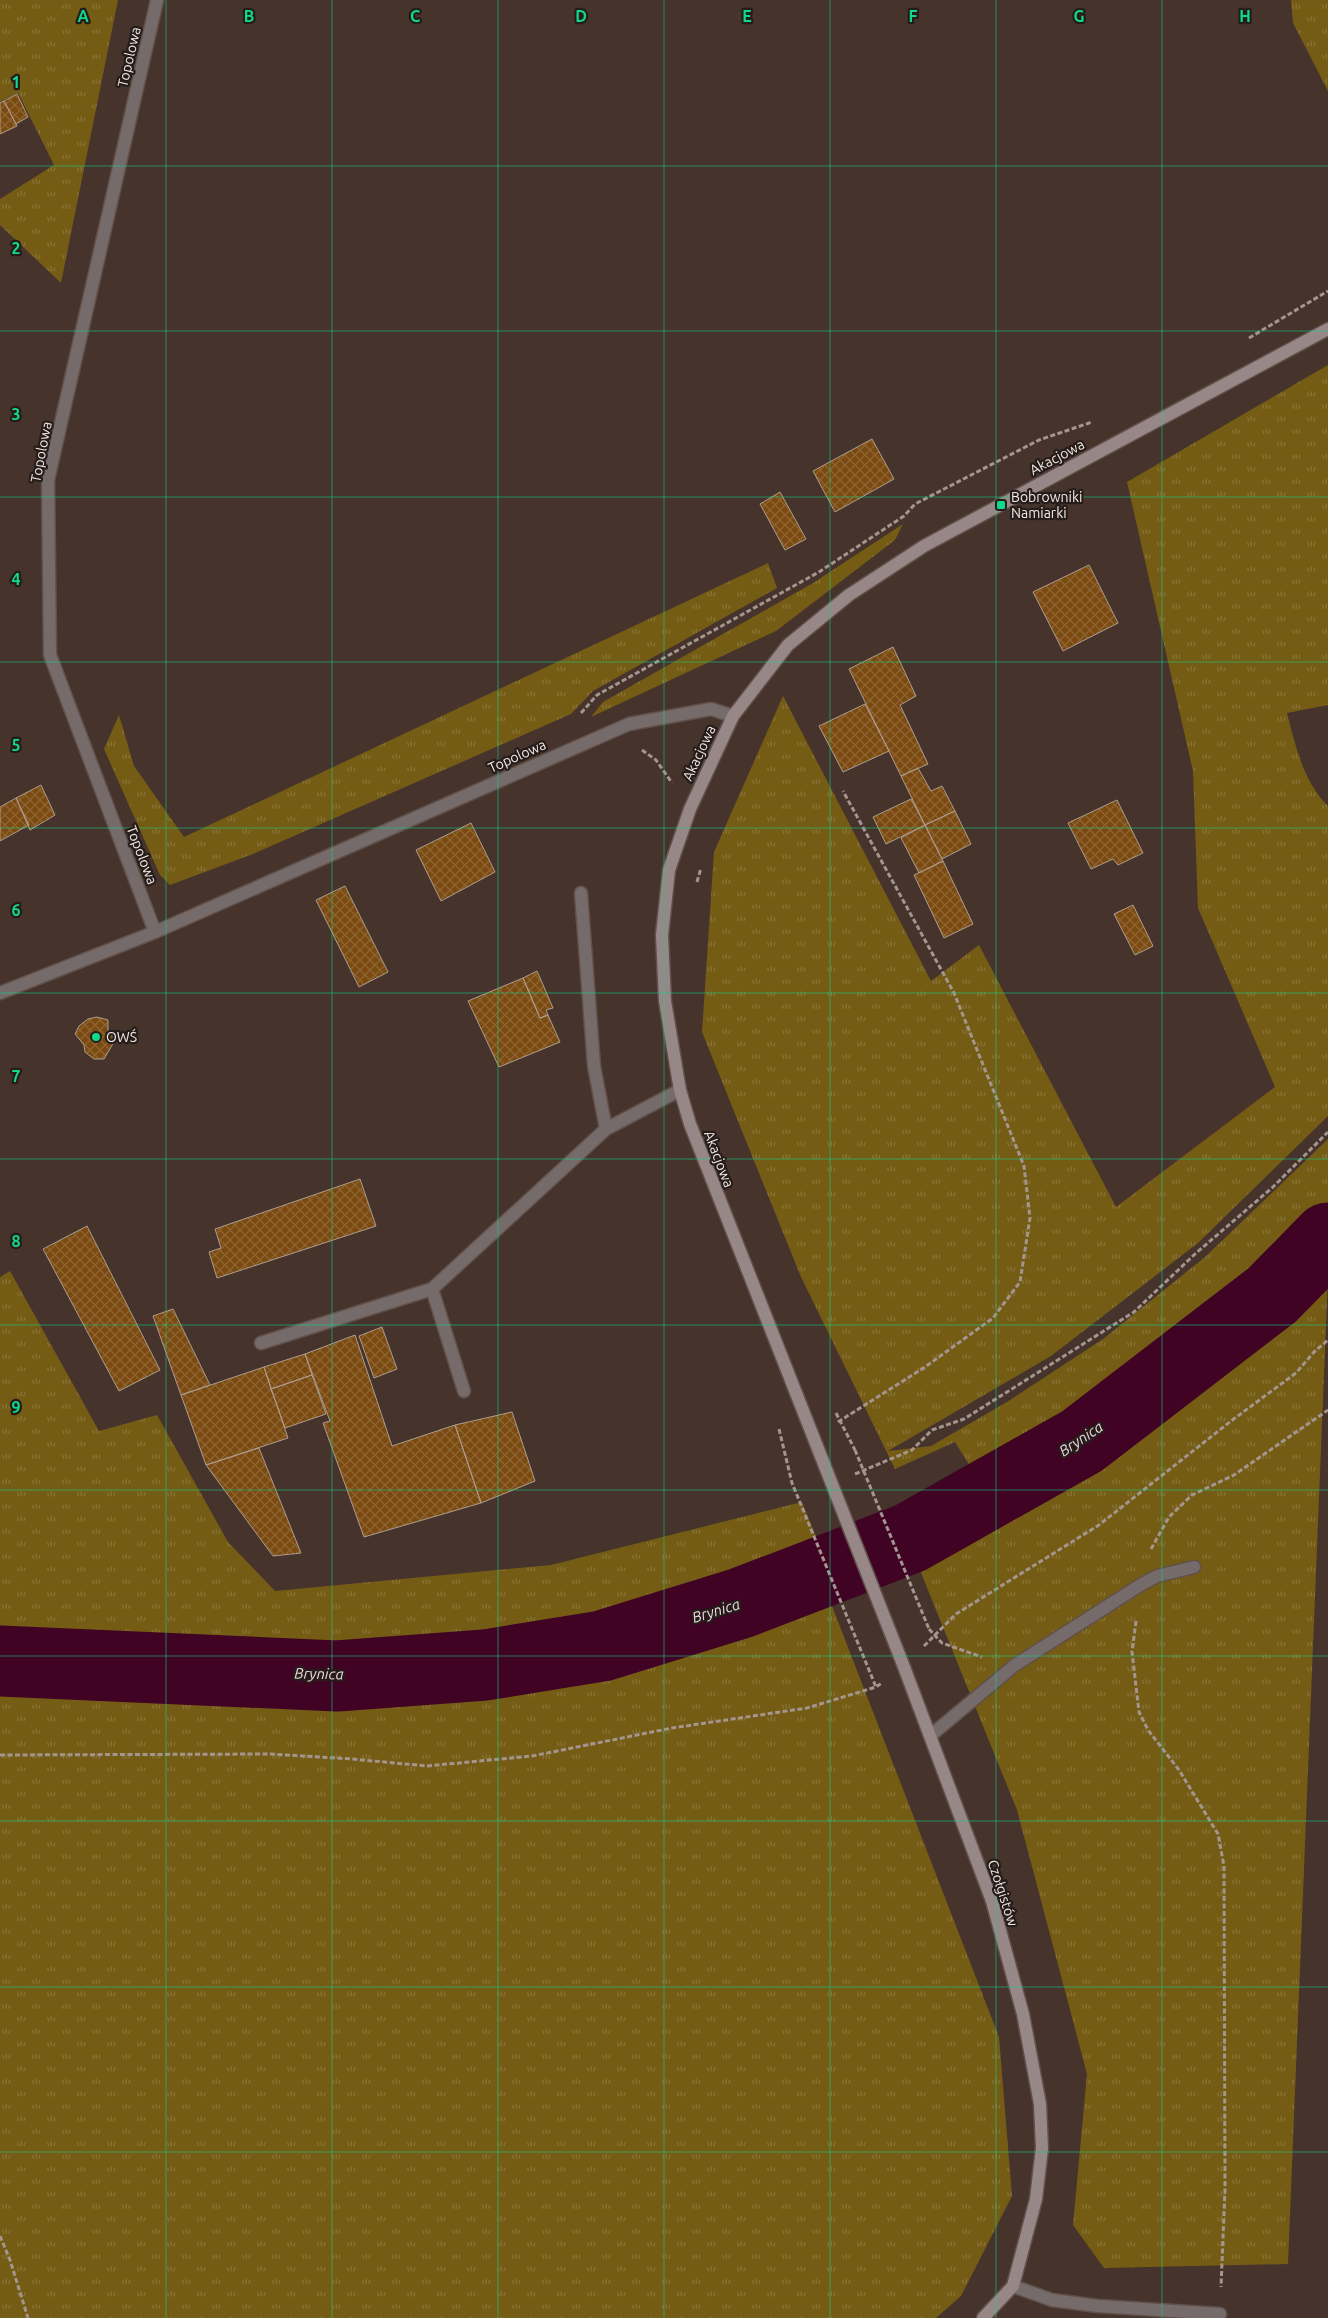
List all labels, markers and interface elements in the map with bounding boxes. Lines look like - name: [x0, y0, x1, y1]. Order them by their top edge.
- text: A: [77, 7, 89, 25]
- text: B: [244, 7, 254, 25]
- text: C: [410, 7, 420, 25]
- text: D: [575, 7, 587, 25]
- text: E: [742, 7, 752, 25]
- text: F: [909, 7, 918, 25]
- text: G: [1073, 7, 1085, 25]
- text: H: [1239, 7, 1251, 25]
- street label: Topolowa: [114, 25, 144, 89]
- text: 1: [11, 73, 21, 91]
- text: 2: [11, 239, 21, 257]
- text: 3: [11, 405, 21, 423]
- street label: Topolowa: [27, 420, 55, 484]
- street label: Akacjowa: [1027, 436, 1087, 478]
- place label: Bobrowniki Namiarki: [1011, 489, 1082, 521]
- marker: Bobrowniki Namiarki: [995, 499, 1007, 511]
- text: 4: [11, 570, 21, 588]
- street label: Akacjowa: [679, 723, 719, 783]
- text: 5: [11, 736, 21, 754]
- street label: Topolowa: [486, 736, 548, 776]
- street label: Topolowa: [123, 823, 161, 887]
- text: 6: [11, 901, 21, 919]
- place label: OWŚ: [106, 1028, 137, 1045]
- marker: OWŚ: [90, 1031, 102, 1043]
- text: 7: [11, 1067, 21, 1085]
- street label: Akacjowa: [701, 1128, 737, 1190]
- text: 8: [11, 1232, 21, 1250]
- text: 9: [11, 1398, 21, 1416]
- water label: Brynica: [1056, 1418, 1106, 1459]
- water label: Brynica: [690, 1595, 742, 1626]
- water label: Brynica: [294, 1665, 344, 1682]
- street label: Czołgistów: [985, 1858, 1021, 1928]

